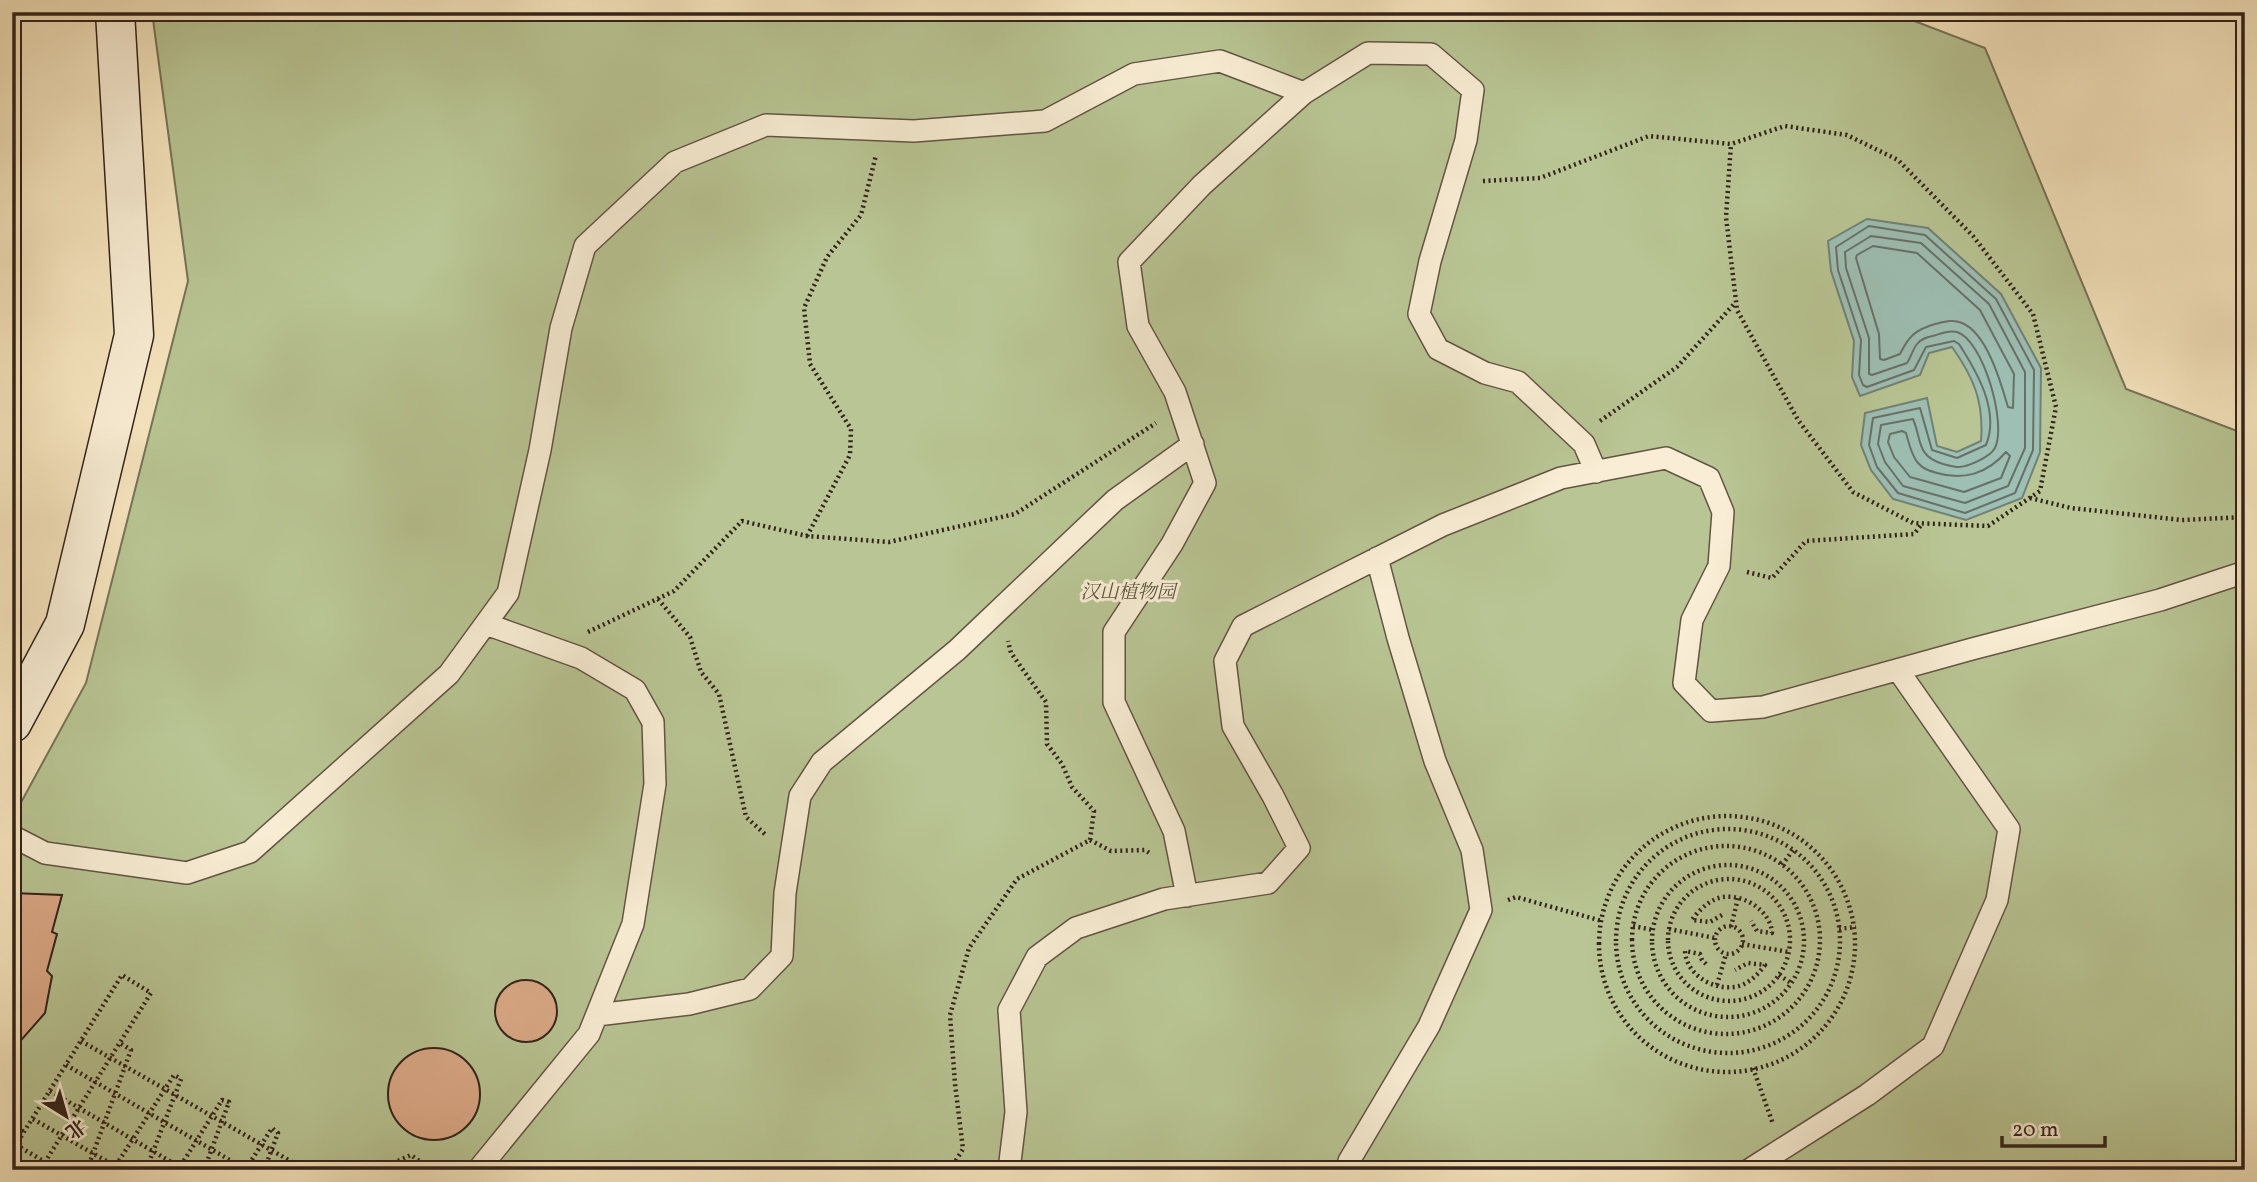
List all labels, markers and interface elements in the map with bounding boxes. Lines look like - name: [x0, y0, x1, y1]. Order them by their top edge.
- park label: 汉山植物园: [1080, 580, 1178, 606]
- north arrow: [32, 1080, 102, 1150]
- scale bar: [2002, 1105, 2105, 1149]
- text: 北: [60, 1112, 90, 1144]
- text: 20 m: [2012, 1116, 2058, 1145]

